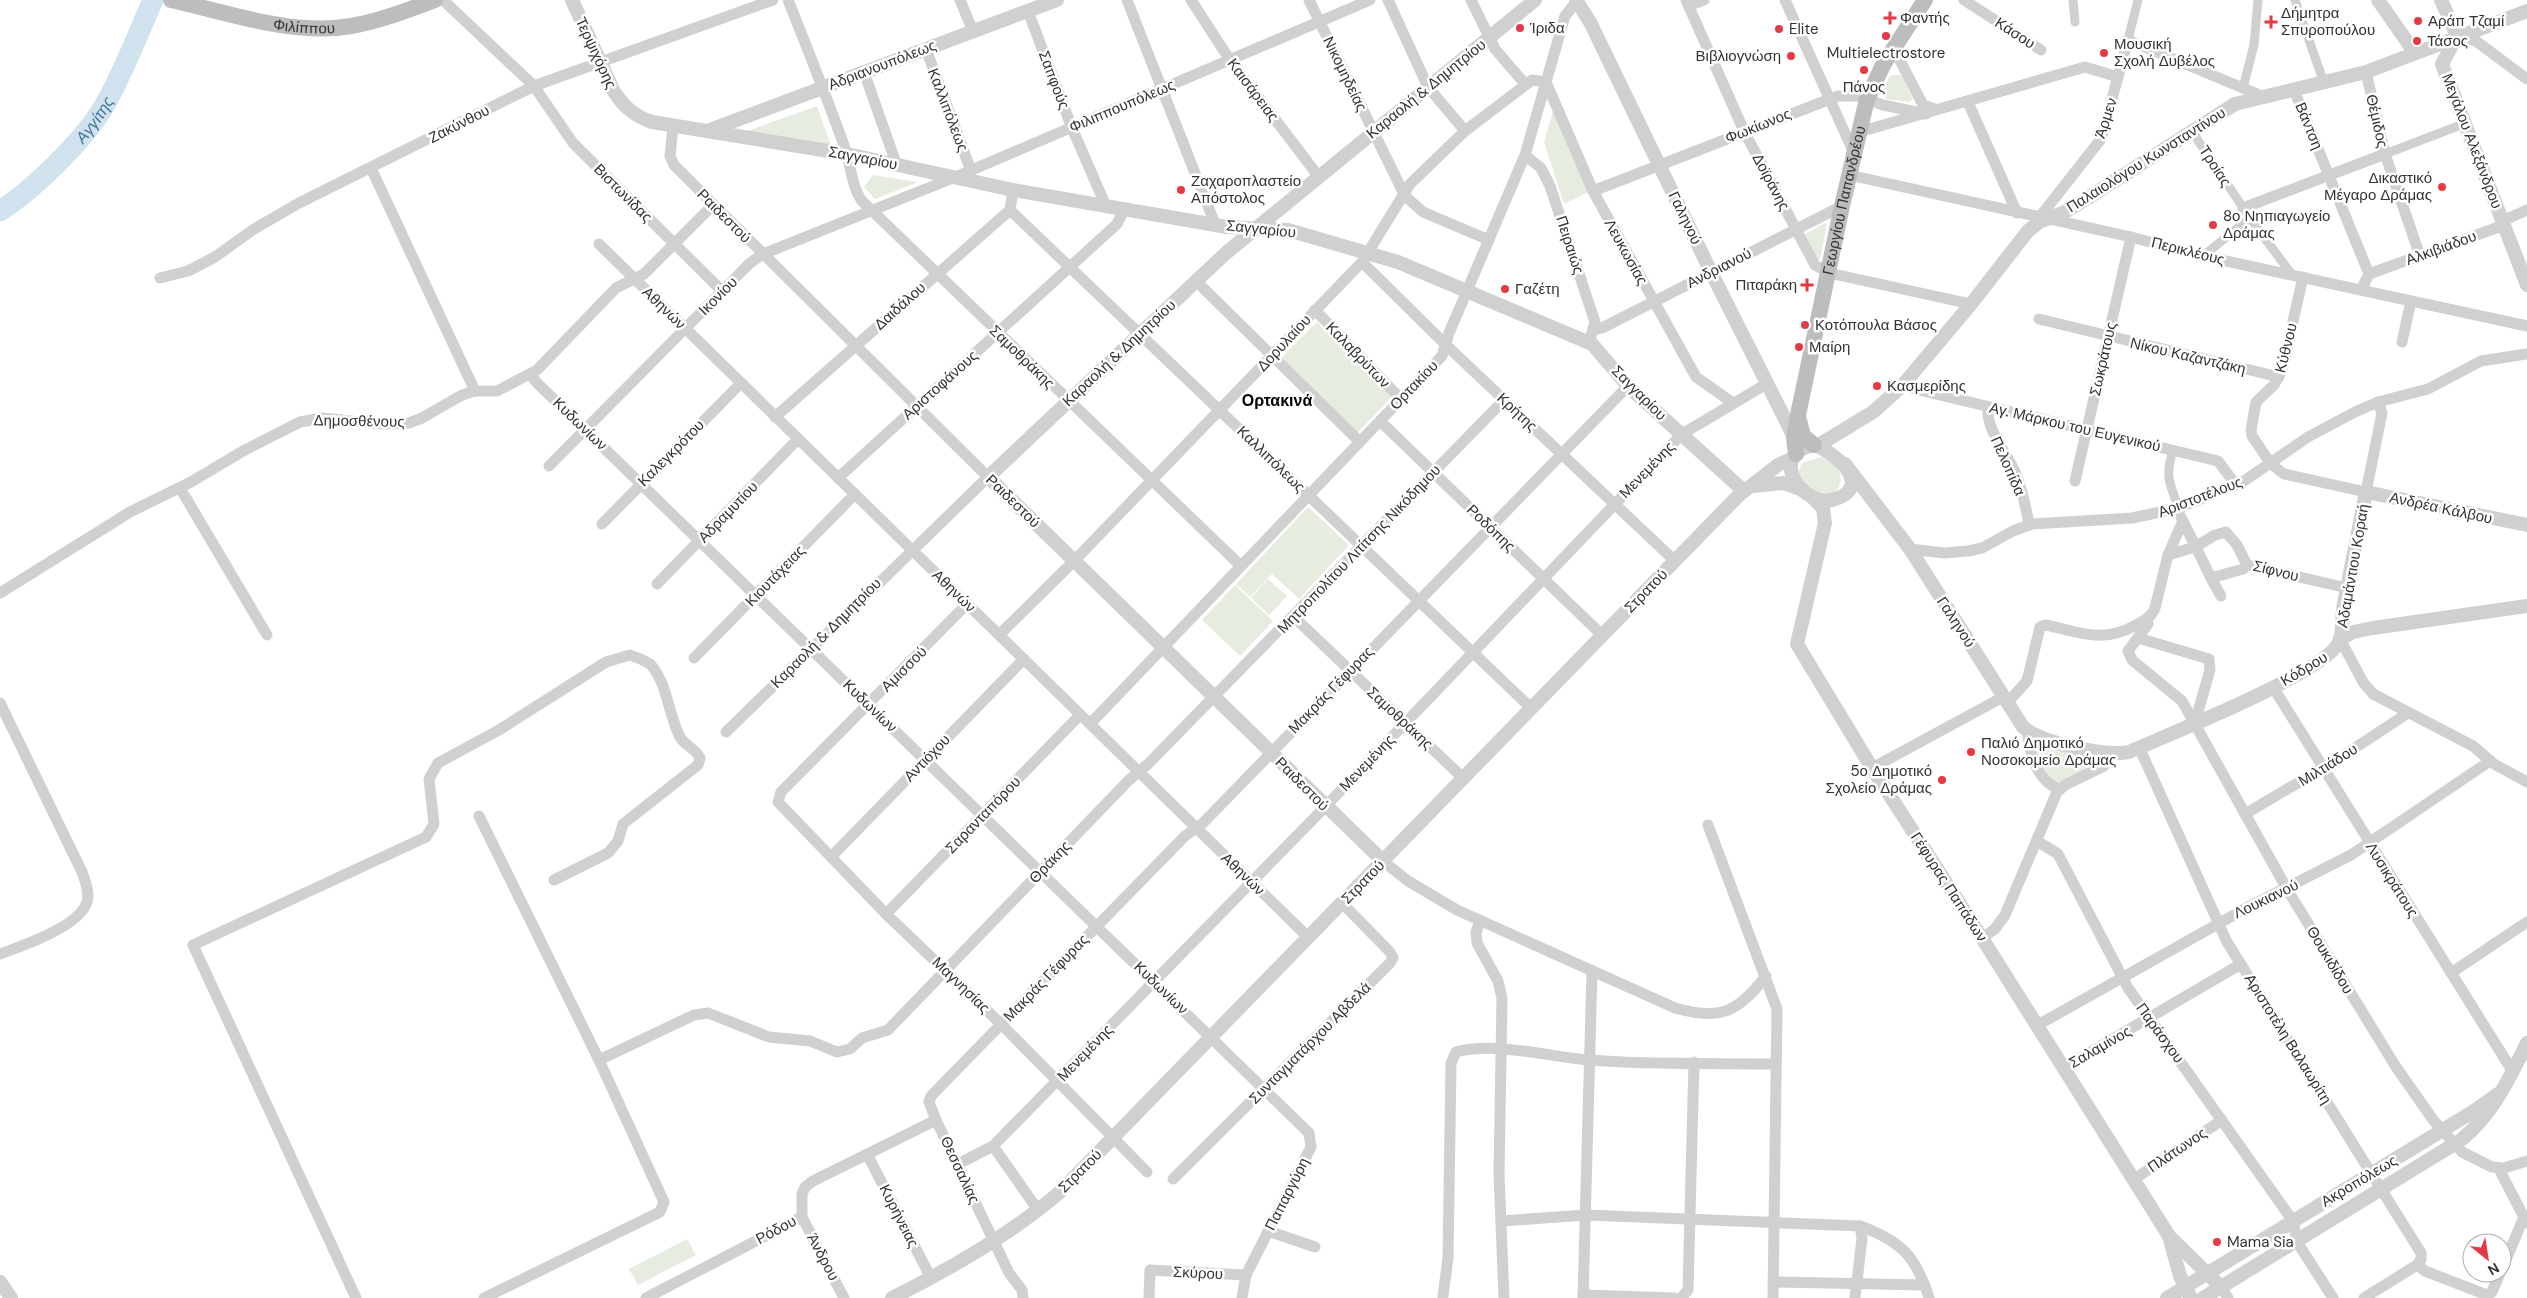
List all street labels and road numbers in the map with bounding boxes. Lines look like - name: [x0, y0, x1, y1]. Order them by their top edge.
- street label: Κάσου: [1991, 13, 2039, 53]
- street label: Φιλίππου: [272, 14, 336, 38]
- street label: Τερψιχόρης: [571, 14, 621, 92]
- street label: Νικομηδείας: [1318, 33, 1372, 115]
- street label: Αδριανουπόλεως: [825, 35, 939, 95]
- street label: Καραολή & Δημητρίου: [1362, 35, 1490, 143]
- street label: Σαπφούς: [1034, 48, 1074, 112]
- street label: Καισάρειας: [1223, 54, 1283, 126]
- street label: Καλλιπόλεως: [923, 65, 973, 155]
- street label: Μεγάλου Αλεξάνδρου: [2437, 71, 2507, 211]
- street label: Φιλιππουπόλεως: [1066, 75, 1178, 137]
- street label: Θέμιδος: [2361, 92, 2393, 150]
- street label: Άρμεν: [2090, 95, 2122, 141]
- street label: Βάντση: [2290, 99, 2328, 153]
- street label: Ζακύνθου: [425, 100, 493, 148]
- street label: Παλαιολόγου Κωνσταντίνου: [2063, 103, 2229, 217]
- street label: Φωκίωνος: [1722, 104, 1794, 148]
- street label: Γεωργίου Παπανδρέου: [1818, 124, 1870, 277]
- street label: Σαγγαρίου: [827, 142, 899, 174]
- street label: Τροίας: [2194, 142, 2236, 190]
- street label: Δοϊράνης: [1748, 150, 1794, 214]
- street label: Βιστωνίδας: [589, 159, 657, 227]
- street label: Ραιδεστού: [693, 185, 755, 247]
- street label: Γαληνού: [1664, 188, 1706, 248]
- street label: Πειραιώς: [1551, 213, 1589, 277]
- street label: Σαγγαρίου: [1225, 215, 1297, 243]
- street label: Λευκωσίας: [1600, 215, 1652, 289]
- street label: Αλκιβιάδου: [2403, 226, 2479, 270]
- street label: Περικλέους: [2149, 232, 2227, 270]
- street label: Ανδριανού: [1683, 243, 1755, 293]
- street label: Ικονίου: [694, 272, 742, 320]
- street label: Δαιδάλου: [870, 278, 930, 334]
- street label: Αθηνών: [638, 282, 690, 334]
- street label: Καραολή & Δημητρίου: [1058, 295, 1180, 411]
- street label: Δορυλαίου: [1253, 310, 1315, 376]
- street label: Καλαβρύτων: [1321, 318, 1395, 392]
- street label: Σωκράτους: [2085, 320, 2121, 398]
- street label: Σαμοθράκης: [985, 321, 1059, 393]
- street label: Κύθνου: [2270, 321, 2302, 375]
- street label: Νίκου Καζαντζάκη: [2128, 333, 2248, 379]
- street label: Αριστοφάνους: [898, 346, 982, 424]
- street label: Ορτακίου: [1385, 356, 1443, 414]
- street label: Σαγγαρίου: [1607, 361, 1671, 425]
- street label: Κρήτης: [1492, 388, 1542, 436]
- street label: Κυδωνίων: [548, 393, 612, 455]
- street label: Αγ. Μάρκου του Ευγενικού: [1987, 398, 2163, 456]
- street label: Δημοσθένους: [313, 410, 405, 432]
- street label: Καλεγκρότου: [633, 415, 709, 491]
- street label: Καλλιπόλεως: [1233, 421, 1309, 497]
- street label: Πελοπίδα: [1986, 433, 2030, 499]
- street label: Μενεμένης: [1615, 437, 1679, 503]
- street label: Μητροπολίτου Λιτίτσης Νικόδημου: [1273, 460, 1445, 638]
- street label: Ραιδεστού: [981, 470, 1045, 532]
- street label: Αριστοτέλους: [2155, 472, 2245, 522]
- street label: Αδραμυτίου: [694, 477, 762, 547]
- street label: Ανδρέα Κάλβου: [2388, 487, 2494, 529]
- street label: Ροδόπης: [1462, 500, 1520, 556]
- street label: Αδαμάντιου Κοραή: [2332, 503, 2374, 629]
- street label: Κιουτάχειας: [741, 541, 809, 611]
- street label: Σίφνου: [2251, 556, 2301, 586]
- street label: Αθηνών: [928, 565, 980, 617]
- street label: Στρατού: [1620, 565, 1672, 617]
- street label: Καραολή & Δημητρίου: [767, 574, 885, 692]
- street label: Γαληνού: [1932, 593, 1980, 651]
- street label: Αμισσού: [877, 642, 931, 696]
- street label: Μακράς Γέφυρας: [1284, 642, 1378, 738]
- street label: Κόδρου: [2277, 647, 2331, 691]
- street label: Κυδωνίων: [838, 675, 902, 737]
- street label: Σαμοθράκης: [1363, 682, 1437, 754]
- street label: Αντιόχου: [900, 730, 954, 786]
- street label: Μενεμένης: [1335, 730, 1399, 796]
- street label: Μιλτιάδου: [2295, 739, 2361, 791]
- street label: Ραιδεστού: [1271, 753, 1333, 815]
- street label: Σαρανταπόρου: [941, 772, 1025, 858]
- street label: Γέφυρας Παπάδων: [1906, 828, 1992, 946]
- street label: Θράκης: [1025, 836, 1075, 888]
- street label: Λυσικράτους: [2361, 839, 2423, 921]
- street label: Αθηνών: [1217, 848, 1269, 900]
- street label: Στρατού: [1337, 856, 1389, 908]
- street label: Λουκιανού: [2230, 875, 2302, 923]
- street label: Θουκιδίδου: [2302, 922, 2358, 998]
- street label: Μακράς Γέφυρας: [999, 930, 1093, 1026]
- street label: Μαγνησίας: [928, 952, 994, 1018]
- street label: Κυδωνίων: [1129, 957, 1193, 1019]
- street label: Αριστοτέλη Βαλαωρίτη: [2240, 970, 2336, 1108]
- street label: Συνταγματάρχου Αβδελά: [1245, 977, 1376, 1108]
- street label: Παράσχου: [2131, 999, 2189, 1067]
- street label: Μενεμένης: [1053, 1020, 1117, 1086]
- street label: Σαλαμίνος: [2065, 1021, 2135, 1073]
- street label: Πλάτωνος: [2144, 1123, 2210, 1177]
- street label: Θεσσαλίας: [936, 1133, 984, 1207]
- street label: Στρατού: [1054, 1145, 1106, 1197]
- street label: Ακροπόλεως: [2317, 1150, 2401, 1212]
- street label: Παπαργύρη: [1260, 1154, 1314, 1234]
- street label: Κυρήνειας: [875, 1181, 923, 1251]
- street label: Ρόδου: [752, 1211, 800, 1249]
- street label: Άνδρου: [802, 1230, 844, 1284]
- street label: Σκύρου: [1172, 1262, 1224, 1284]

